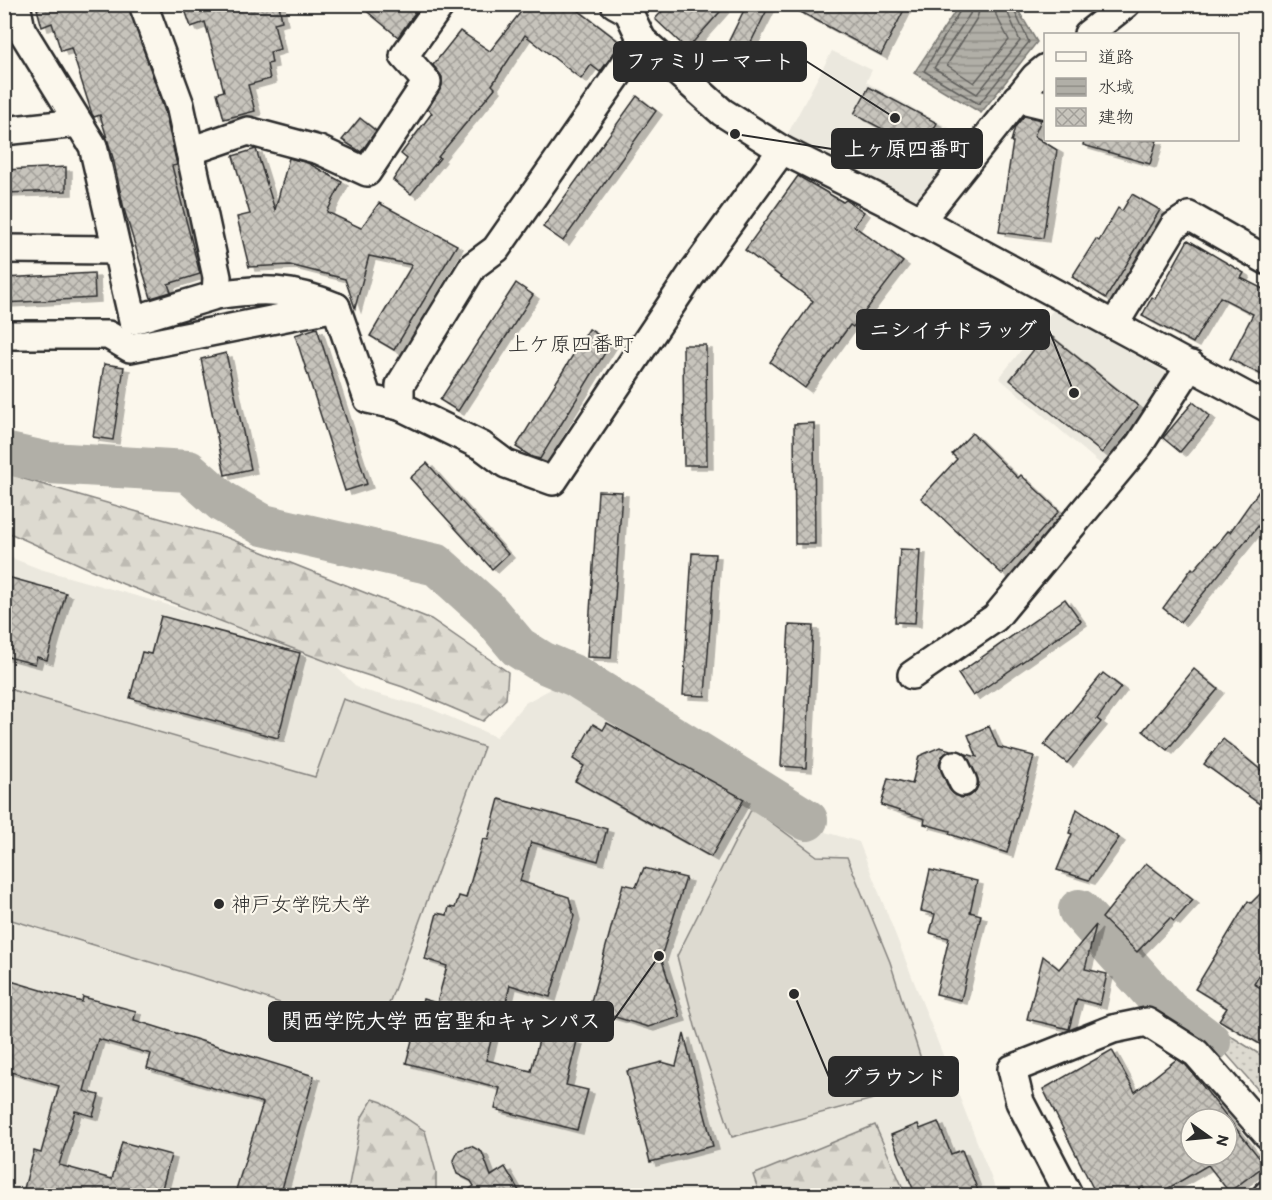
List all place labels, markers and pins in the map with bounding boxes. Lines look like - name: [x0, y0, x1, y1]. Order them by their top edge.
- callout: ファミリーマート: [614, 42, 806, 81]
- callout: 上ヶ原四番町: [832, 129, 982, 168]
- callout: ニシイチドラッグ: [857, 310, 1049, 349]
- place label: 神戸女学院大学: [231, 892, 371, 916]
- marker: 神戸女学院大学: [212, 897, 226, 911]
- callout: 関西学院大学 西宮聖和キャンパス: [269, 1002, 613, 1041]
- callout: グラウンド: [829, 1057, 958, 1096]

